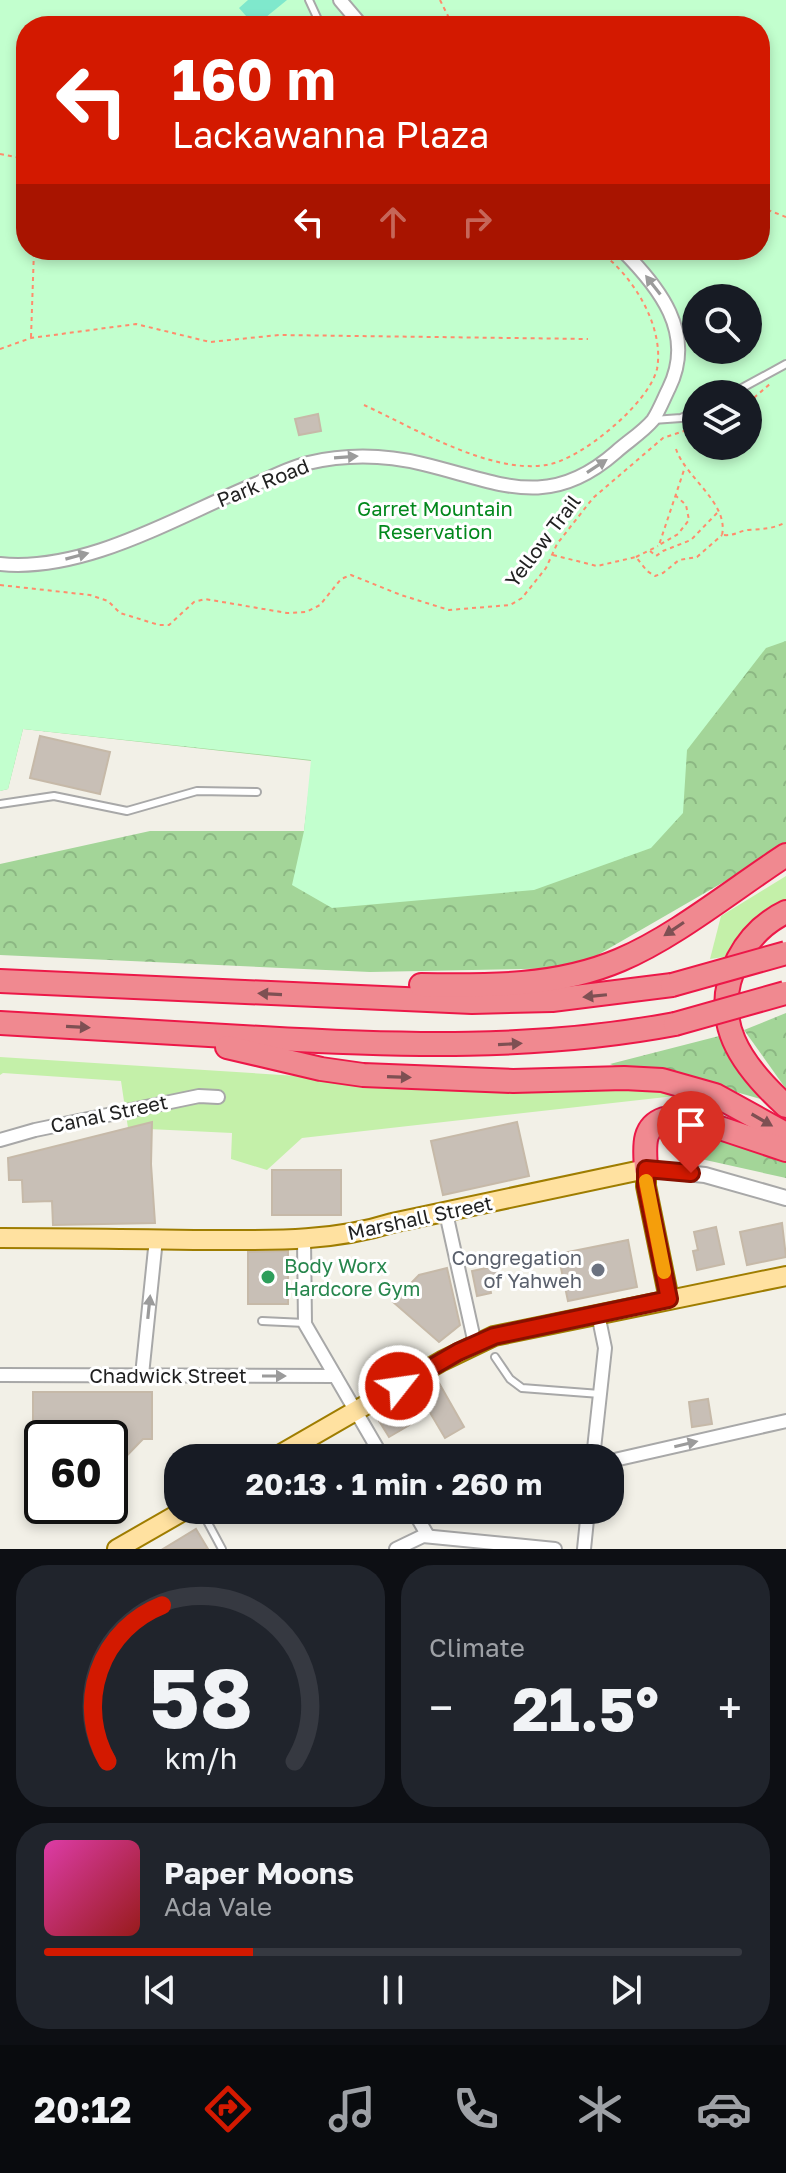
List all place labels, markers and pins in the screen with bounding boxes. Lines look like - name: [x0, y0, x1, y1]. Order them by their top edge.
- pin: [657, 1091, 725, 1173]
- place label: Congregation of Yahweh: [452, 1245, 582, 1292]
- place label: Body Worx Hardcore Gym: [284, 1253, 421, 1300]
- marker: Congregation of Yahweh: [589, 1261, 607, 1279]
- marker: Body Worx Hardcore Gym: [259, 1268, 277, 1286]

